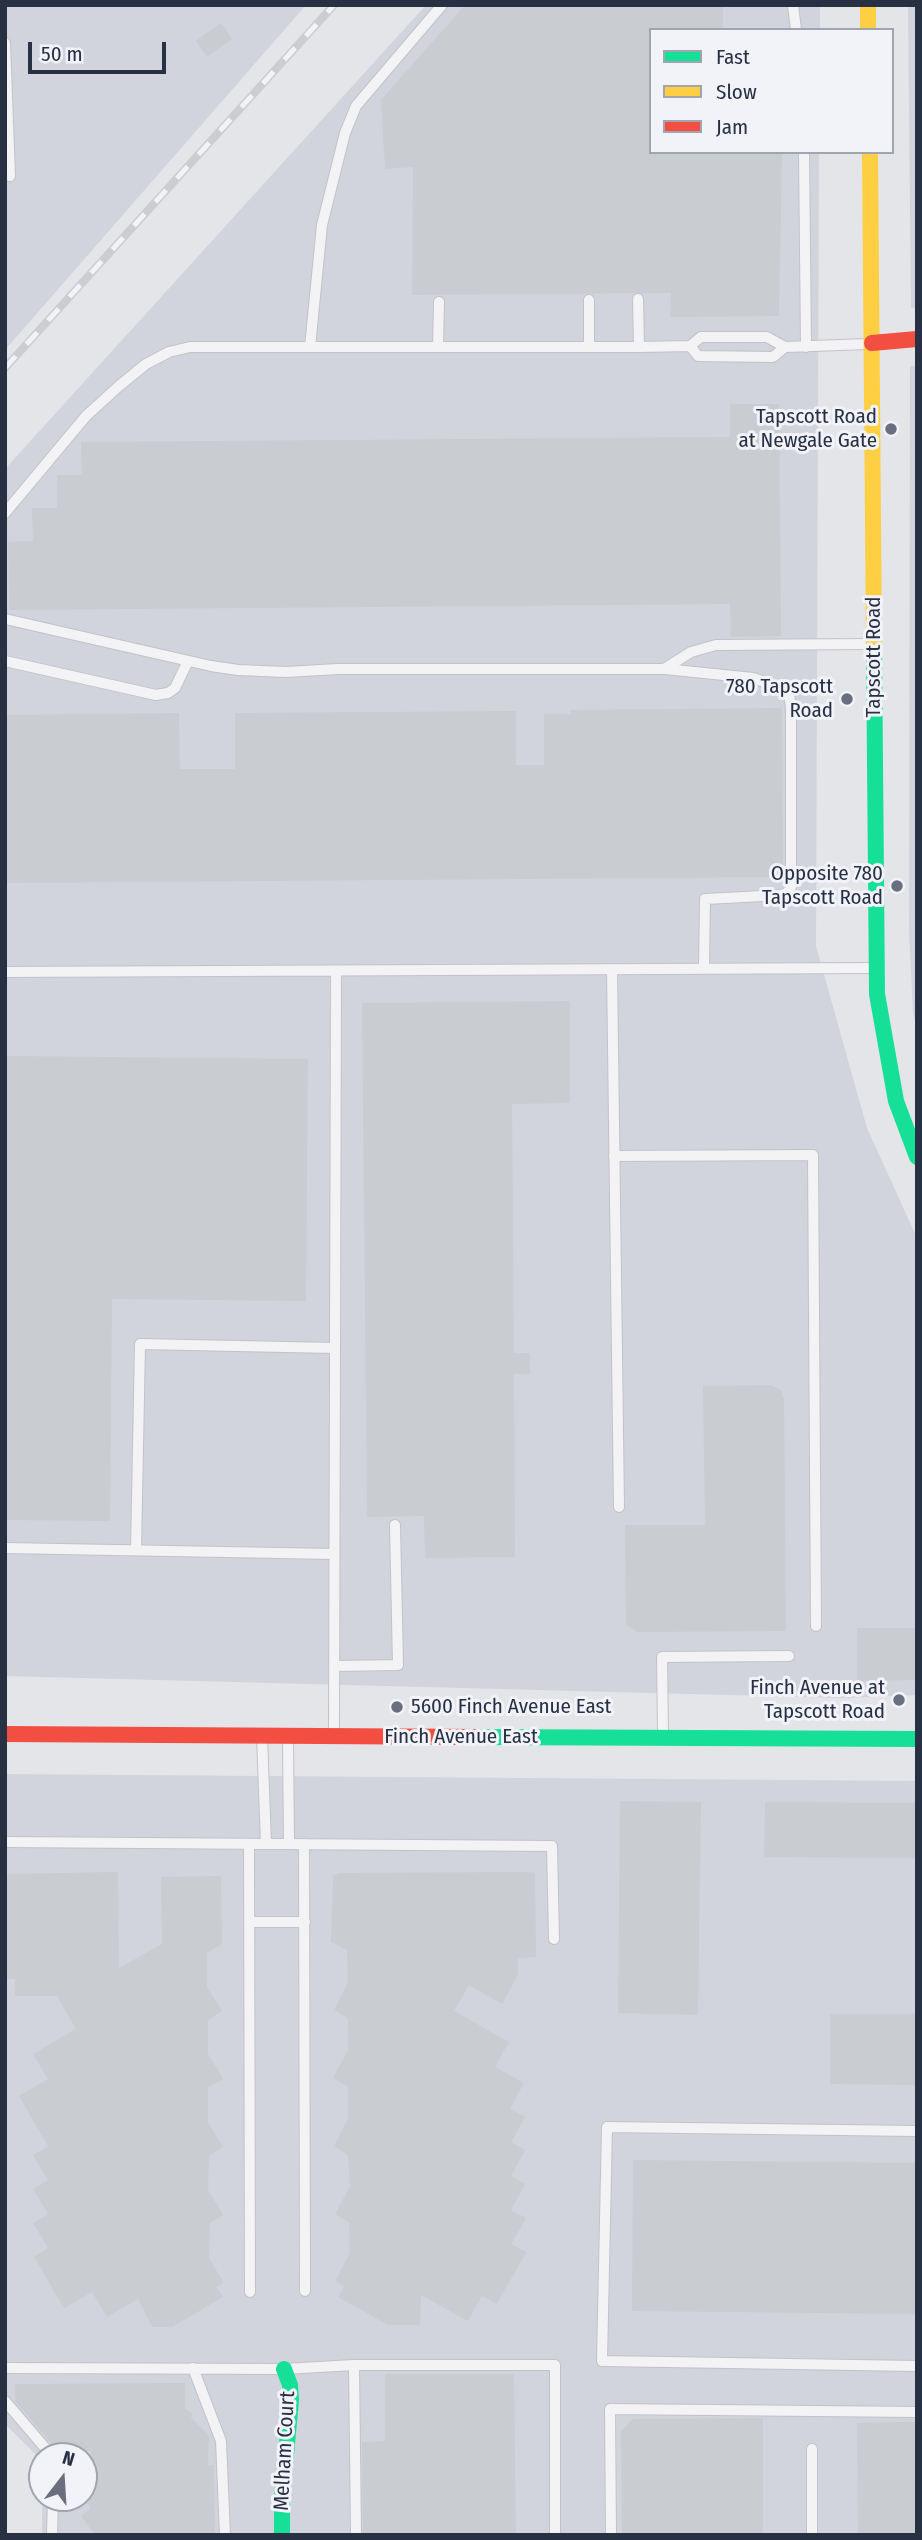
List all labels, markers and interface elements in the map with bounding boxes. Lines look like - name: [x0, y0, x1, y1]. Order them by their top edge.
- scale bar: [32, 28, 170, 72]
- legend: [649, 28, 894, 154]
- text: 50 m: [41, 41, 83, 67]
- text: Fast: [716, 44, 750, 70]
- text: Slow: [716, 79, 757, 105]
- text: Jam: [716, 114, 748, 140]
- place label: Tapscott Road at Newgale Gate: [738, 404, 877, 454]
- marker: Tapscott Road at Newgale Gate: [883, 421, 899, 437]
- street label: Tapscott Road: [861, 597, 887, 717]
- place label: 780 Tapscott Road: [726, 674, 833, 724]
- marker: 780 Tapscott Road: [839, 691, 855, 707]
- place label: Opposite 780 Tapscott Road: [762, 861, 883, 911]
- marker: Opposite 780 Tapscott Road: [889, 878, 905, 894]
- place label: Finch Avenue at Tapscott Road: [750, 1675, 885, 1725]
- marker: Finch Avenue at Tapscott Road: [891, 1692, 907, 1708]
- place label: 5600 Finch Avenue East: [411, 1694, 611, 1720]
- marker: 5600 Finch Avenue East: [389, 1699, 405, 1715]
- street label: Finch Avenue East: [384, 1724, 538, 1750]
- street label: Melham Court: [269, 2391, 301, 2511]
- north arrow: [28, 2442, 98, 2512]
- text: N: [60, 2446, 78, 2471]

